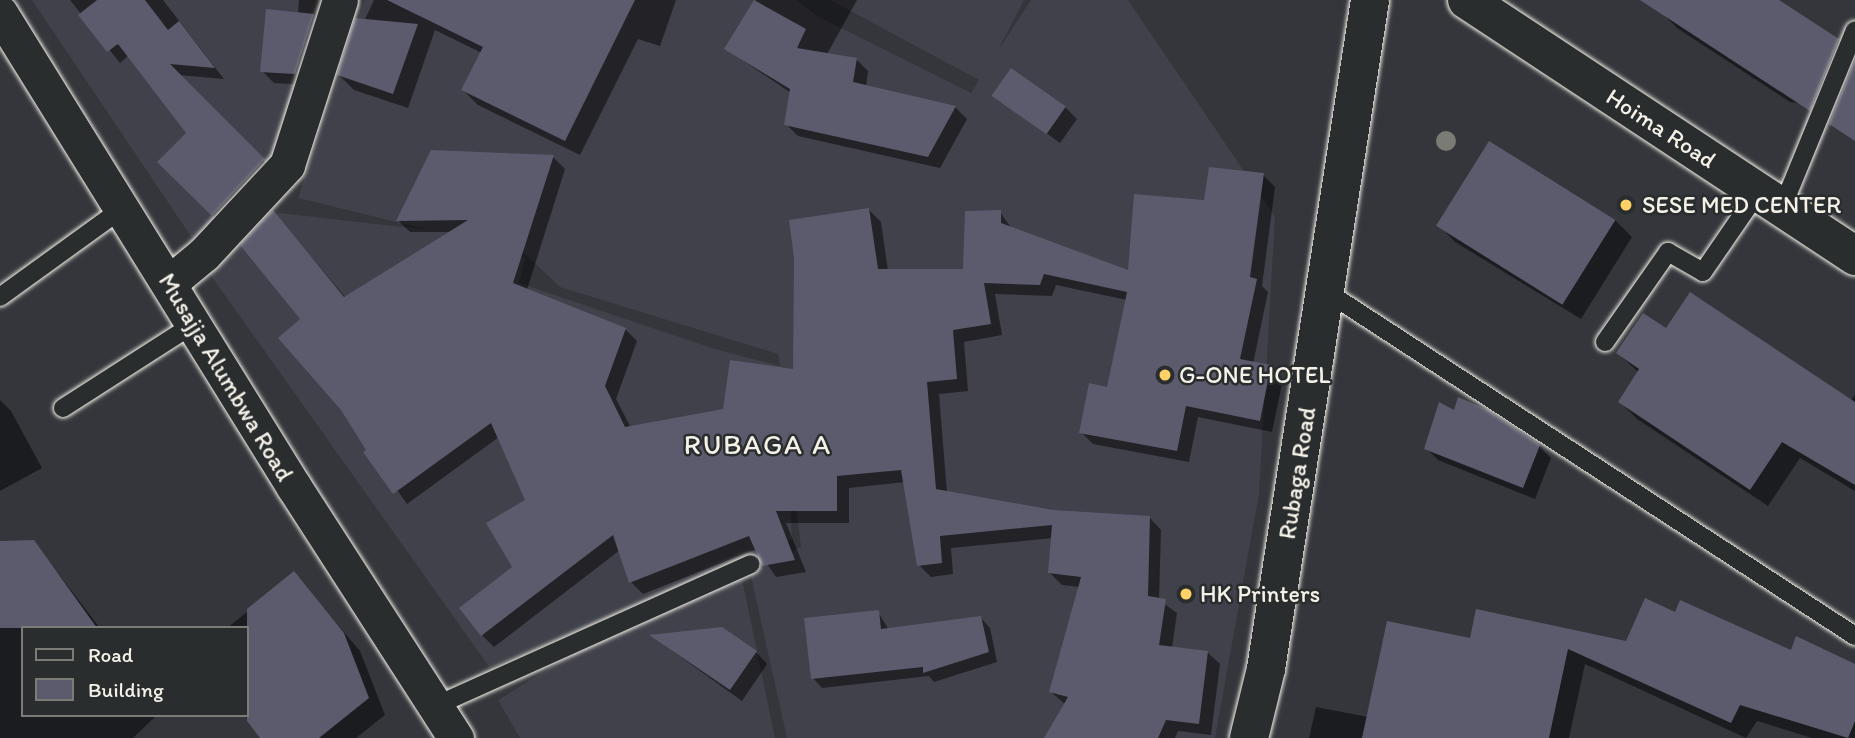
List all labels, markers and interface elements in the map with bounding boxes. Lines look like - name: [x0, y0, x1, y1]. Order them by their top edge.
- street label: Hoima Road: [1601, 82, 1721, 174]
- place label: SESE MED CENTER: [1642, 191, 1840, 219]
- marker: SESE MED CENTER: [1616, 195, 1636, 215]
- street label: Musajja Alumbwa Road: [153, 268, 299, 486]
- place label: G-ONE HOTEL: [1179, 361, 1331, 389]
- marker: G-ONE HOTEL: [1157, 367, 1173, 383]
- street label: Rubaga Road: [1272, 405, 1322, 541]
- district label: RUBAGA A: [685, 427, 831, 461]
- place label: HK Printers: [1200, 580, 1320, 608]
- marker: HK Printers: [1178, 586, 1194, 602]
- legend: [21, 626, 248, 717]
- text: Road: [88, 642, 133, 667]
- text: Building: [88, 677, 164, 702]

